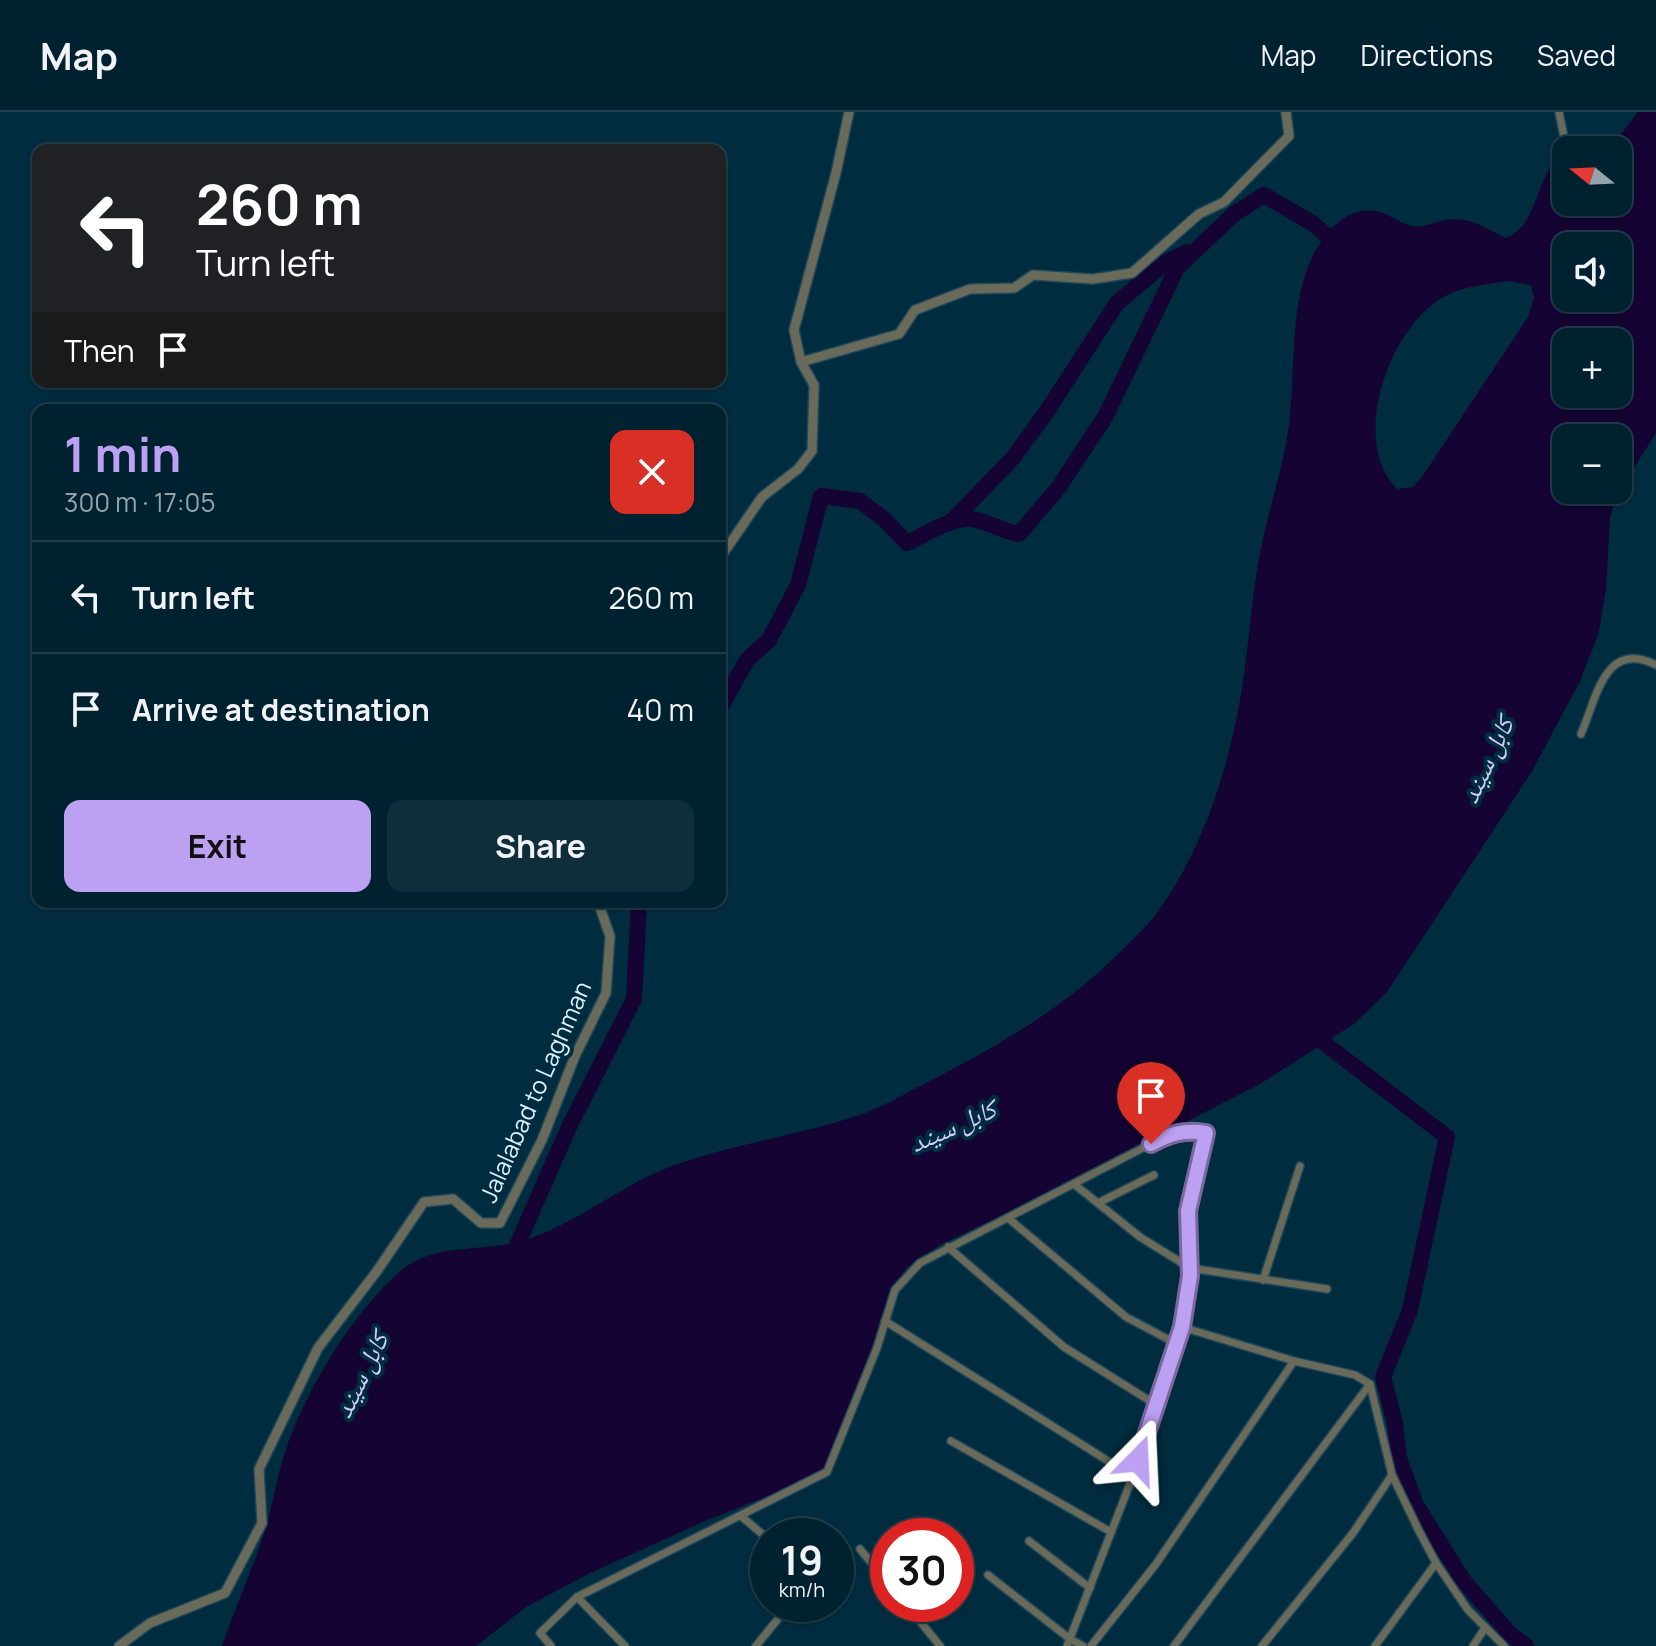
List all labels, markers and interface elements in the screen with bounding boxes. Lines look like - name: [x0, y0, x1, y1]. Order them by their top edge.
- text: Map: [40, 29, 118, 81]
- text: Map: [1261, 36, 1316, 74]
- text: Directions: [1360, 36, 1493, 74]
- text: Saved: [1537, 36, 1616, 74]
- north arrow: [1552, 136, 1632, 216]
- map controls: [1552, 136, 1632, 504]
- text: 260 m: [196, 165, 363, 242]
- icon: left: [64, 176, 168, 280]
- button: sound: [1552, 232, 1632, 312]
- text: Turn left: [196, 238, 335, 287]
- icon: arrive: [151, 328, 195, 372]
- button: +: [1552, 328, 1632, 408]
- text: Then: [64, 330, 135, 371]
- text: 1 min: [64, 421, 181, 486]
- button: −: [1552, 424, 1632, 504]
- button: close: [610, 430, 694, 514]
- text: 300 m · 17:05: [64, 484, 215, 520]
- icon: left: [64, 575, 108, 619]
- text: Turn left: [132, 577, 255, 618]
- text: 260 m: [609, 577, 694, 618]
- icon: arrive: [64, 687, 108, 731]
- text: Arrive at destination: [132, 689, 430, 730]
- text: 40 m: [627, 689, 694, 730]
- water label: کابل سيند: [1450, 707, 1524, 809]
- button: Exit: [64, 800, 371, 892]
- button: Share: [387, 800, 694, 892]
- street label: Jalalabad to Laghman: [471, 976, 598, 1207]
- pin: [1117, 1062, 1185, 1144]
- icon: arrive: [1129, 1074, 1173, 1118]
- water label: کابل سيند: [903, 1088, 1006, 1160]
- water label: کابل سيند: [324, 1322, 398, 1424]
- position arrow: [1096, 1418, 1180, 1502]
- speed limit sign: 30: [870, 1518, 974, 1622]
- text: 19: [781, 1532, 823, 1587]
- text: km/h: [779, 1576, 825, 1603]

